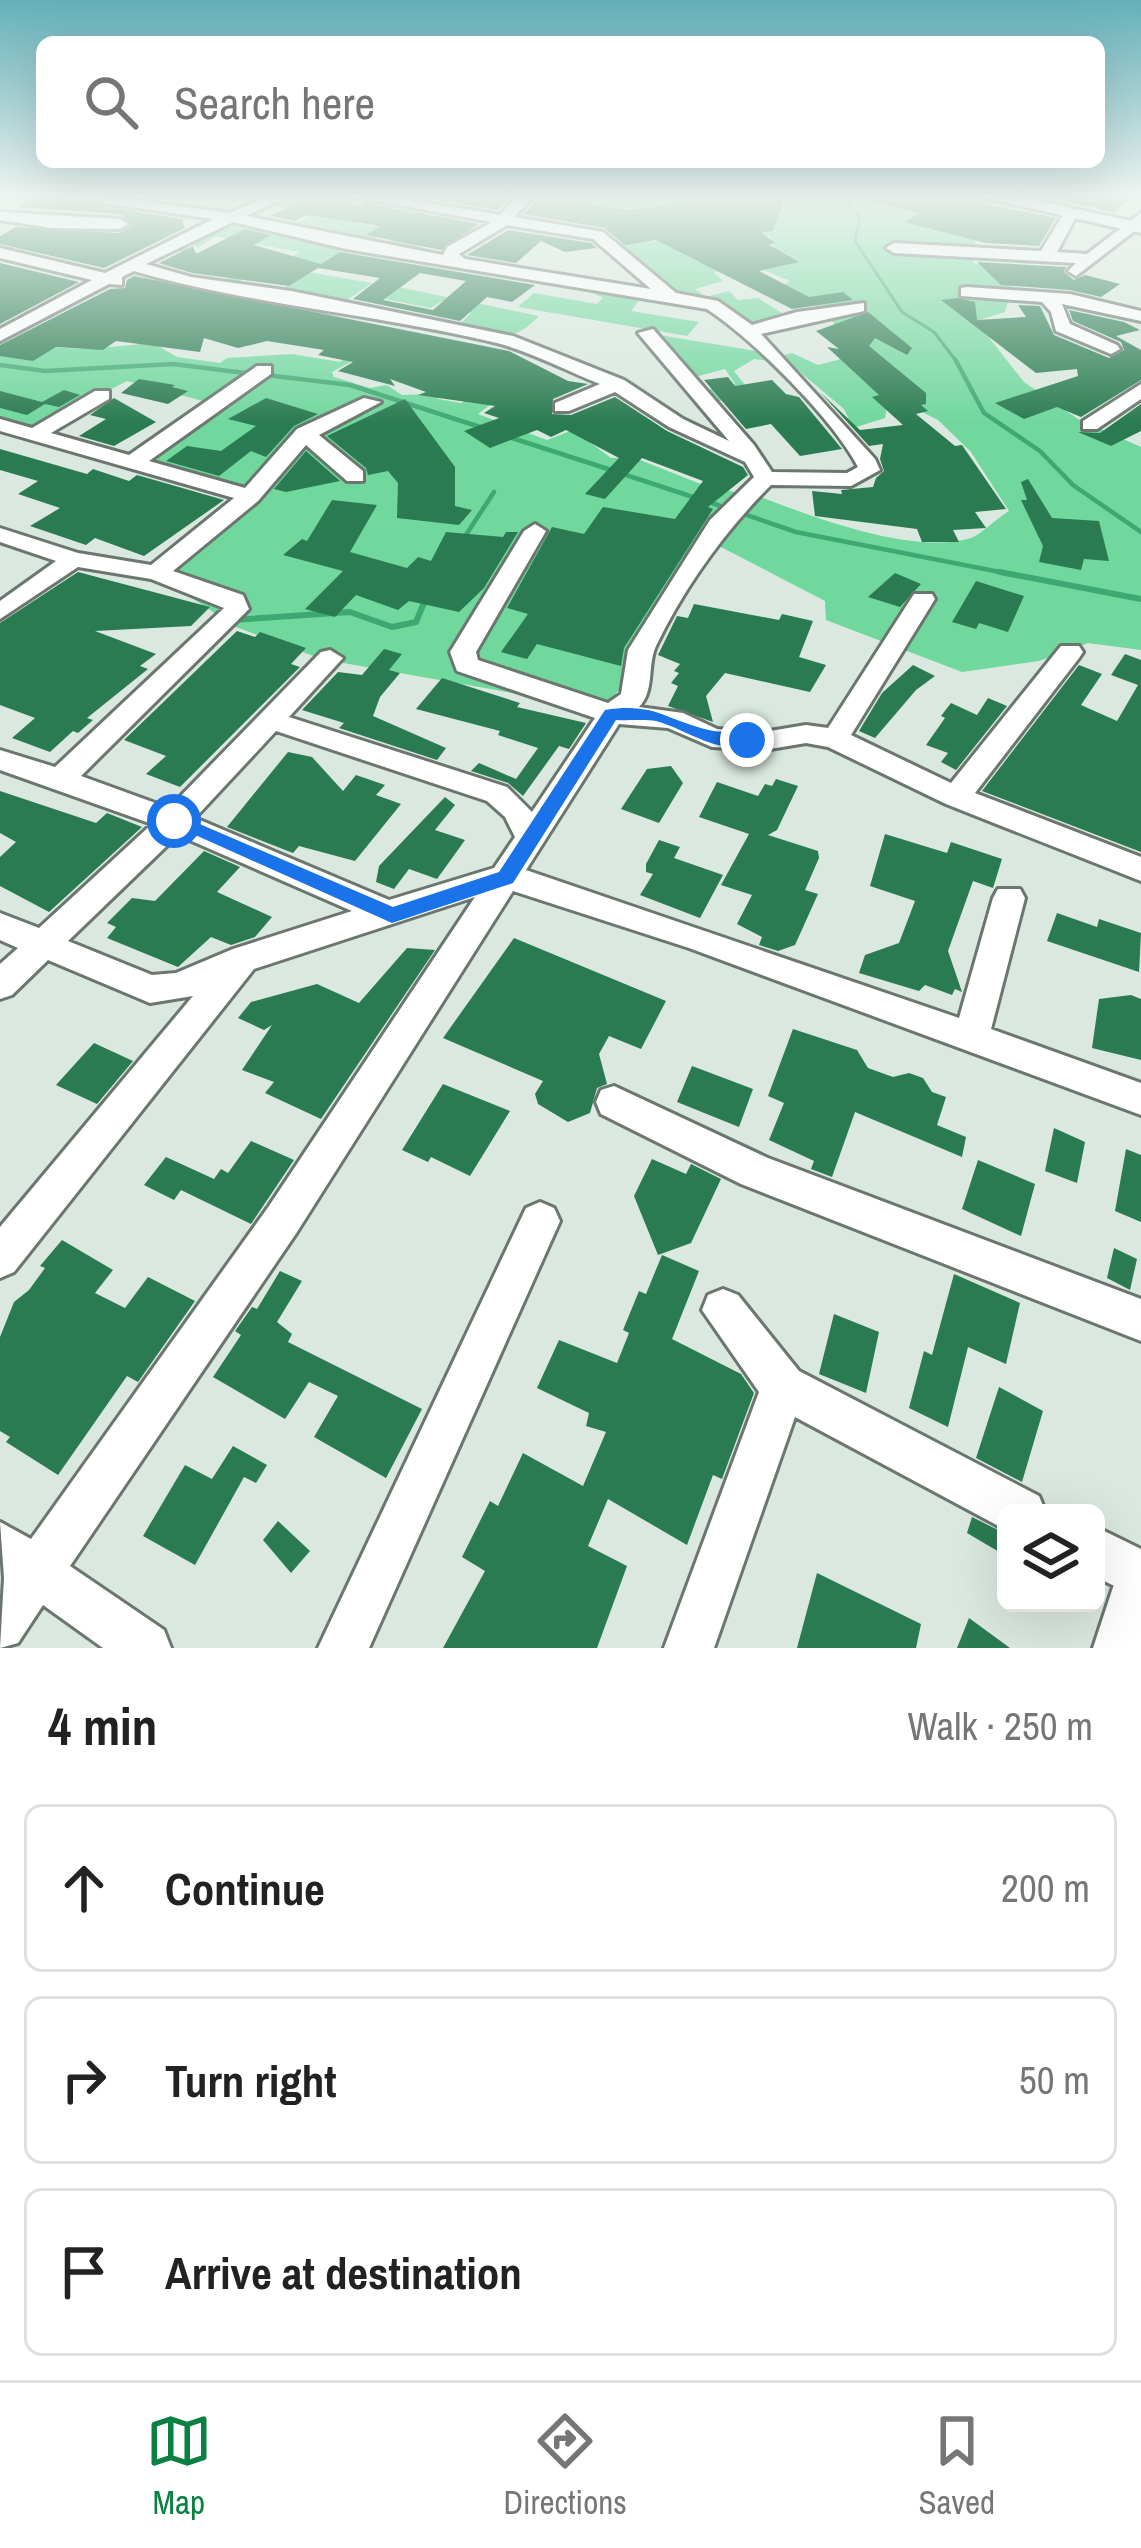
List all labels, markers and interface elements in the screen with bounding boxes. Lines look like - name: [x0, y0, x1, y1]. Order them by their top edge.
- search box: [36, 36, 1105, 168]
- icon: search: [78, 69, 144, 135]
- text: Search here: [174, 72, 375, 133]
- route end: [720, 713, 774, 767]
- route start: [147, 794, 201, 848]
- map controls: [997, 1504, 1105, 1612]
- button: layers: [997, 1504, 1105, 1612]
- text: 4 min: [48, 1692, 157, 1761]
- text: Walk · 250 m: [908, 1700, 1093, 1752]
- icon: ahead: [51, 1855, 117, 1921]
- text: Continue: [165, 1858, 325, 1919]
- text: 200 m: [1001, 1862, 1090, 1914]
- icon: right: [51, 2047, 117, 2113]
- text: Turn right: [165, 2050, 337, 2111]
- text: 50 m: [1019, 2054, 1090, 2106]
- icon: arrive: [51, 2239, 117, 2305]
- text: Arrive at destination: [165, 2242, 522, 2303]
- tab: Map: [146, 2408, 212, 2524]
- tab: Directions: [503, 2408, 627, 2524]
- tab: Saved: [918, 2408, 995, 2524]

